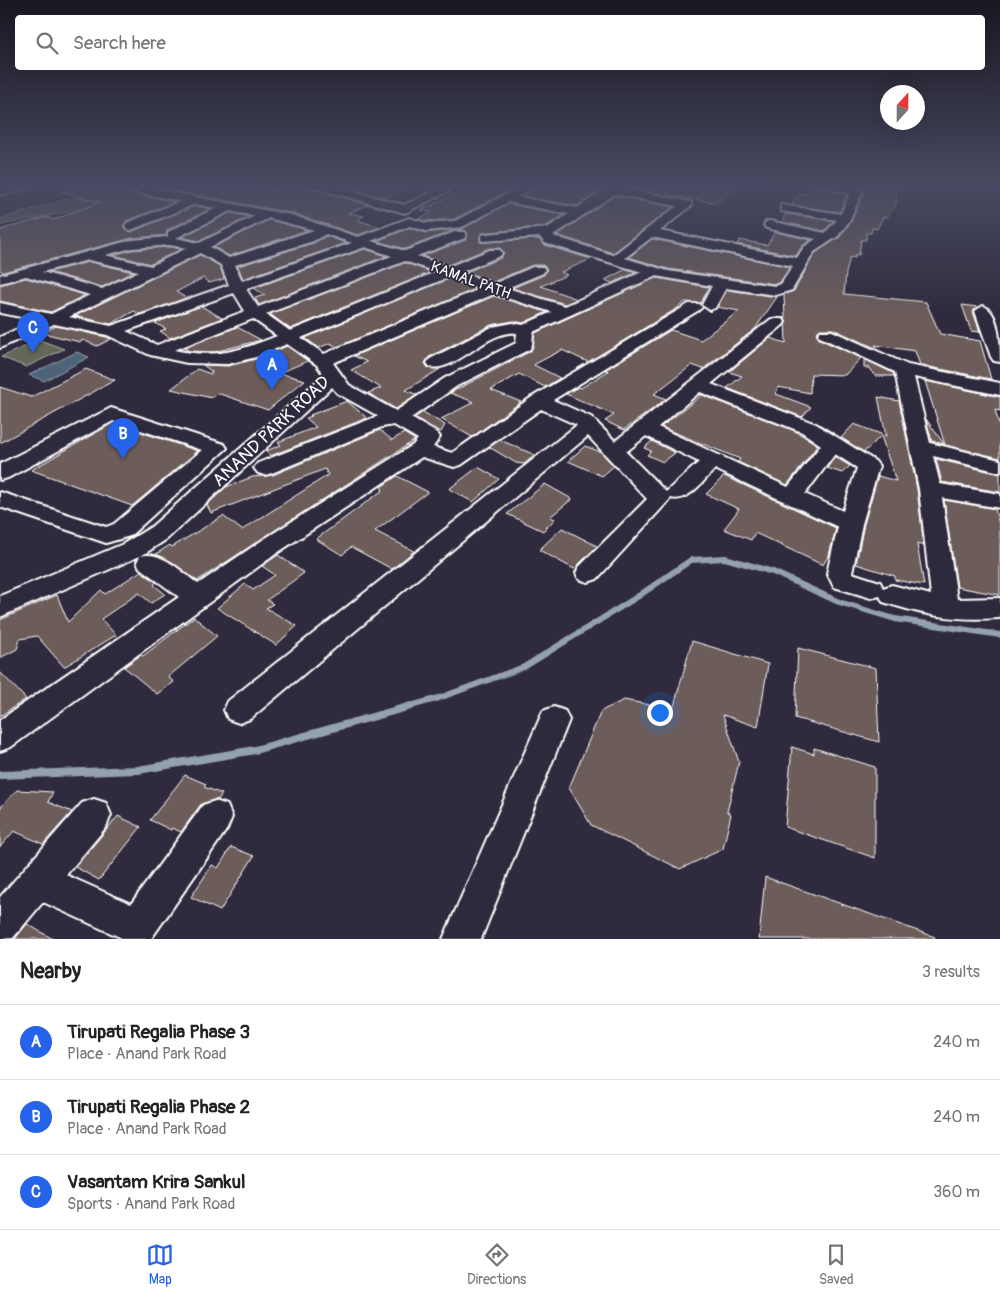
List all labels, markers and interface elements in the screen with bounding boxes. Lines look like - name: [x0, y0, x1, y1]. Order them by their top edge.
- search box: [15, 15, 985, 70]
- icon: search: [33, 29, 61, 57]
- text: Search here: [73, 31, 166, 55]
- north arrow: [880, 85, 925, 130]
- street label: KAMAL PATH: [428, 257, 514, 304]
- pin: C: [17, 312, 49, 353]
- pin: A: [256, 349, 288, 390]
- street label: ANAND PARK ROAD: [208, 371, 335, 492]
- pin: B: [107, 418, 139, 459]
- your location: [647, 700, 673, 726]
- text: Nearby: [20, 958, 81, 985]
- text: 3 results: [922, 962, 980, 982]
- text: Tirupati Regalia Phase 3: [67, 1020, 250, 1044]
- text: A: [31, 1032, 41, 1052]
- text: 240 m: [933, 1032, 980, 1052]
- text: Place · Anand Park Road: [67, 1044, 227, 1064]
- text: Tirupati Regalia Phase 2: [67, 1095, 250, 1119]
- text: B: [31, 1107, 41, 1127]
- text: 240 m: [933, 1107, 980, 1127]
- text: Place · Anand Park Road: [67, 1119, 227, 1139]
- text: Vasantam Krira Sankul: [67, 1170, 246, 1194]
- text: C: [31, 1182, 41, 1202]
- text: 360 m: [933, 1182, 980, 1202]
- text: Sports · Anand Park Road: [67, 1194, 235, 1214]
- tab: Map: [146, 1241, 174, 1288]
- tab: Directions: [467, 1241, 526, 1288]
- tab: Saved: [819, 1241, 854, 1288]

